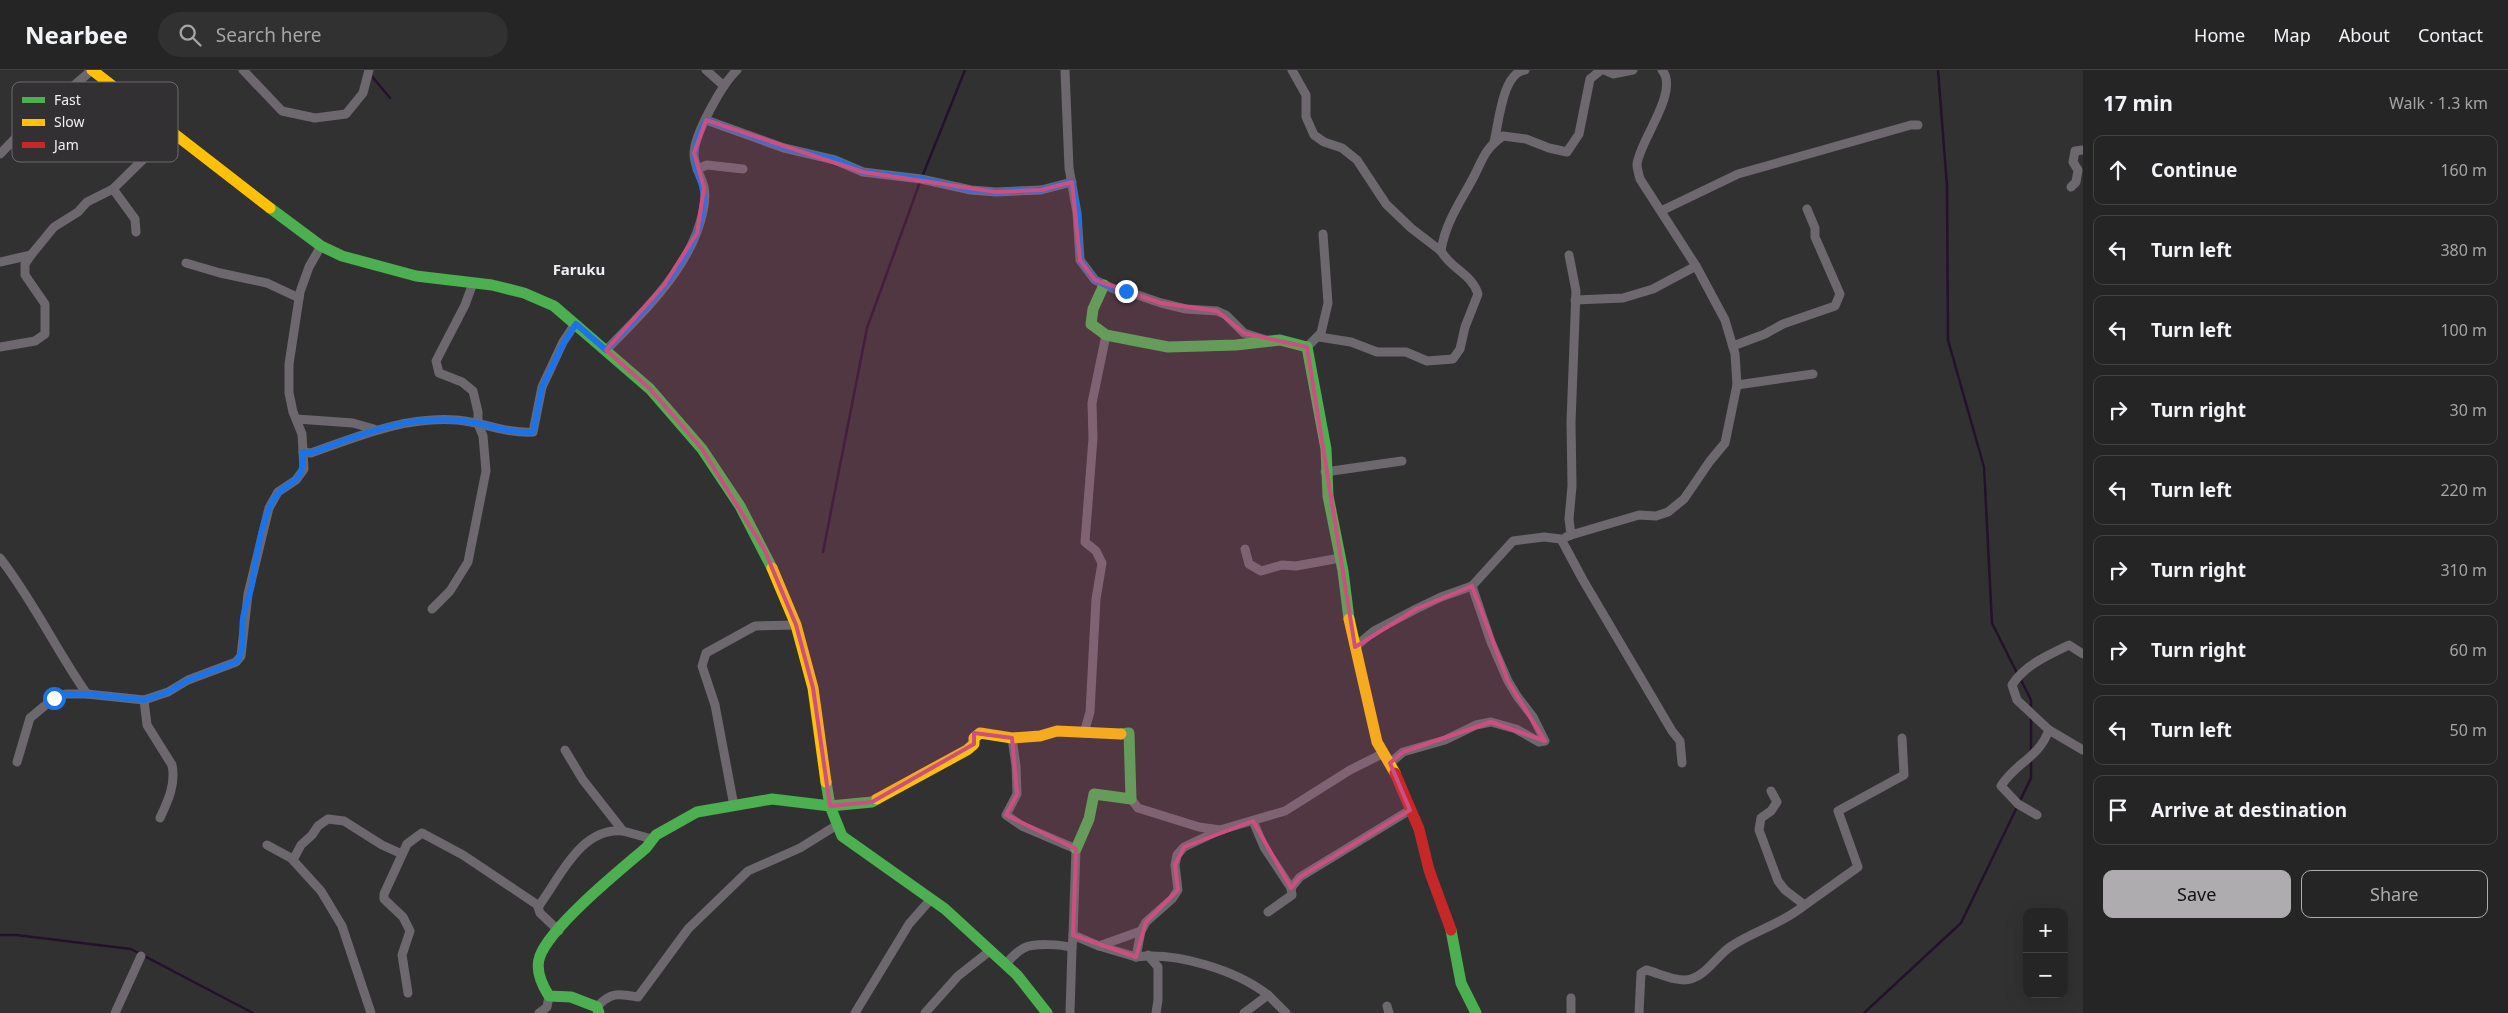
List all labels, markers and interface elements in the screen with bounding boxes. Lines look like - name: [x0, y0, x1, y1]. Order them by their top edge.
- search box: [158, 12, 508, 57]
- text: Nearbee: [25, 18, 128, 51]
- icon: search: [176, 21, 204, 49]
- text: Search here: [216, 22, 322, 48]
- text: Home: [2194, 23, 2245, 47]
- text: Map: [2273, 23, 2311, 47]
- text: About: [2339, 23, 2390, 47]
- text: Contact: [2418, 23, 2483, 47]
- legend: [12, 82, 178, 162]
- text: 17 min: [2103, 89, 2173, 117]
- text: Fast: [54, 90, 81, 109]
- text: Walk · 1.3 km: [2389, 92, 2488, 114]
- text: Slow: [54, 112, 85, 131]
- text: Jam: [52, 135, 79, 154]
- icon: ahead: [2104, 156, 2132, 184]
- text: Continue: [2151, 157, 2237, 183]
- text: 160 m: [2440, 159, 2487, 181]
- icon: left: [2104, 236, 2132, 264]
- text: Turn left: [2151, 237, 2232, 263]
- text: 380 m: [2440, 239, 2487, 261]
- district label: Faruku: [553, 259, 605, 279]
- route end: [1115, 280, 1138, 303]
- icon: left: [2104, 316, 2132, 344]
- text: Turn left: [2151, 317, 2232, 343]
- text: 100 m: [2440, 319, 2487, 341]
- icon: right: [2104, 396, 2132, 424]
- text: Turn right: [2151, 397, 2246, 423]
- text: 30 m: [2450, 399, 2487, 421]
- icon: left: [2104, 476, 2132, 504]
- text: Turn left: [2151, 477, 2232, 503]
- text: 220 m: [2440, 479, 2487, 501]
- icon: right: [2104, 556, 2132, 584]
- text: Turn right: [2151, 557, 2246, 583]
- text: 310 m: [2440, 559, 2487, 581]
- icon: right: [2104, 636, 2132, 664]
- text: Turn right: [2151, 637, 2246, 663]
- text: 60 m: [2450, 639, 2487, 661]
- route start: [43, 687, 66, 710]
- icon: left: [2104, 716, 2132, 744]
- text: Turn left: [2151, 717, 2232, 743]
- text: 50 m: [2450, 719, 2487, 741]
- icon: arrive: [2104, 796, 2132, 824]
- text: Arrive at destination: [2151, 797, 2347, 823]
- button: Save: [2103, 870, 2291, 918]
- button: Share: [2301, 870, 2488, 918]
- map controls: [2023, 908, 2068, 998]
- button: +: [2023, 908, 2068, 953]
- button: −: [2023, 953, 2068, 998]

